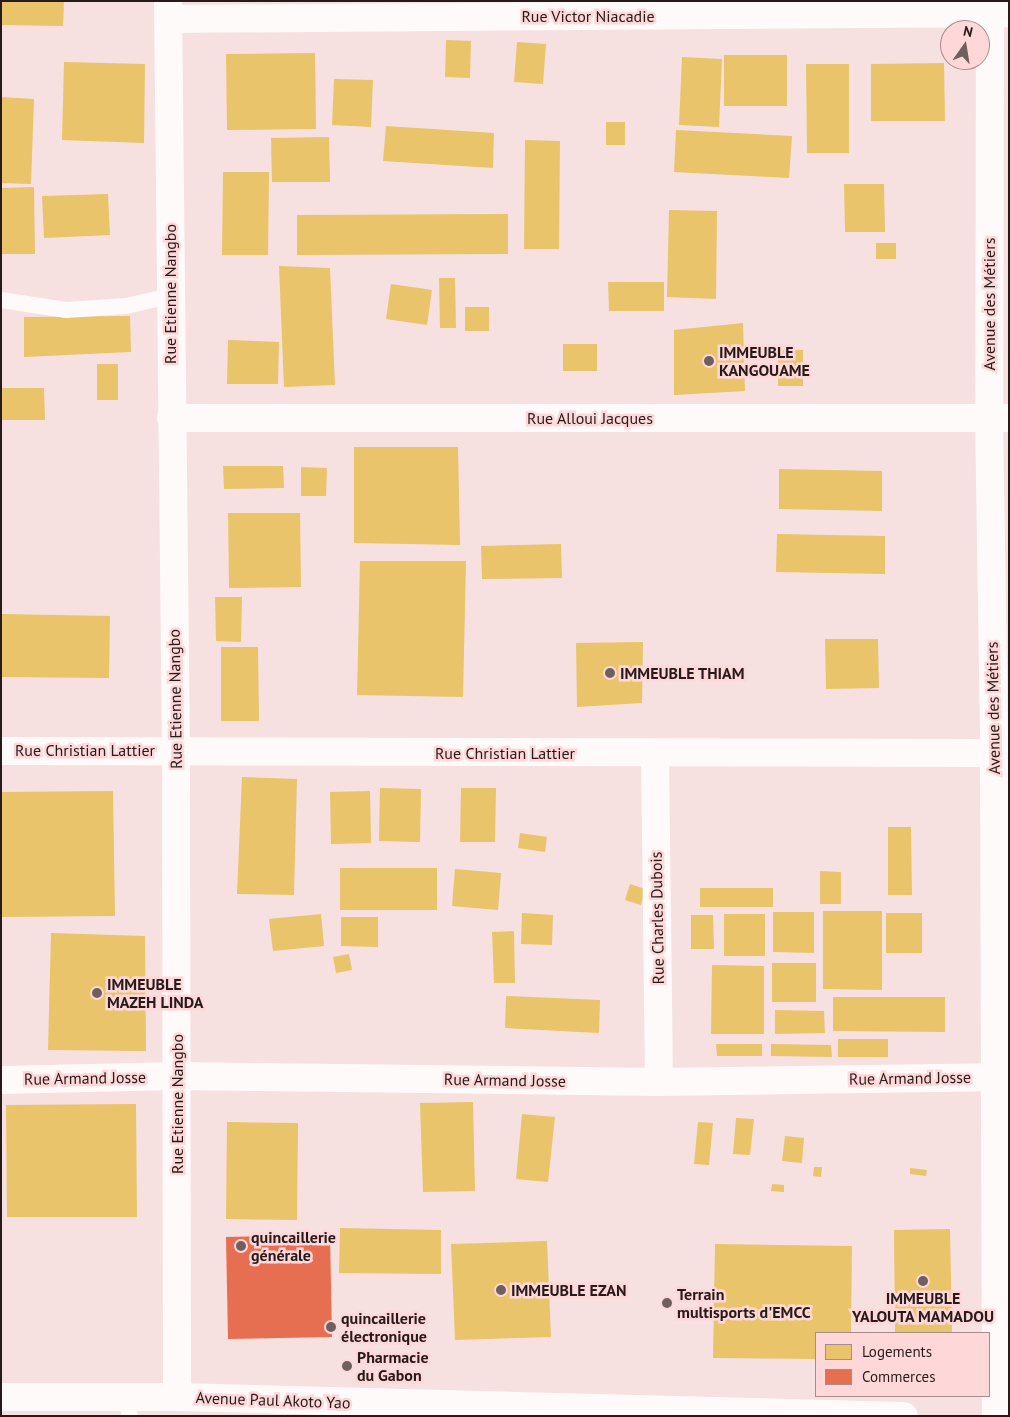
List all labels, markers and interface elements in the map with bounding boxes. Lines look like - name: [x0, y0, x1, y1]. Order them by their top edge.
- street label: Rue Victor Niacadie: [521, 6, 655, 26]
- north arrow: [940, 20, 990, 70]
- text: N: [962, 22, 975, 41]
- street label: Rue Etienne Nangbo: [160, 224, 180, 364]
- street label: Avenue des Métiers: [979, 238, 999, 370]
- place label: IMMEUBLE KANGOUAME: [719, 342, 810, 380]
- marker: IMMEUBLE KANGOUAME: [703, 355, 715, 367]
- street label: Rue Alloui Jacques: [527, 408, 653, 428]
- street label: Rue Etienne Nangbo: [164, 629, 186, 769]
- street label: Avenue des Métiers: [982, 641, 1004, 775]
- place label: IMMEUBLE THIAM: [620, 663, 745, 683]
- marker: IMMEUBLE THIAM: [604, 667, 616, 679]
- street label: Rue Christian Lattier: [15, 740, 155, 760]
- street label: Rue Christian Lattier: [435, 743, 575, 763]
- street label: Rue Charles Dubois: [646, 851, 668, 985]
- place label: IMMEUBLE MAZEH LINDA: [107, 974, 203, 1012]
- marker: IMMEUBLE MAZEH LINDA: [91, 987, 103, 999]
- street label: Rue Etienne Nangbo: [167, 1034, 187, 1174]
- street label: Rue Armand Josse: [24, 1067, 146, 1089]
- street label: Rue Armand Josse: [849, 1067, 971, 1089]
- street label: Rue Armand Josse: [444, 1069, 566, 1091]
- place label: quincaillerie générale: [251, 1227, 336, 1265]
- marker: quincaillerie générale: [235, 1240, 247, 1252]
- marker: IMMEUBLE YALOUTA MAMADOU: [917, 1275, 929, 1287]
- place label: IMMEUBLE EZAN: [511, 1280, 626, 1300]
- marker: IMMEUBLE EZAN: [495, 1284, 507, 1296]
- place label: Terrain multisports d'EMCC: [677, 1284, 811, 1322]
- place label: IMMEUBLE YALOUTA MAMADOU: [852, 1288, 994, 1326]
- marker: Terrain multisports d'EMCC: [661, 1297, 673, 1309]
- place label: quincaillerie électronique: [341, 1308, 427, 1346]
- marker: quincaillerie électronique: [325, 1321, 337, 1333]
- legend: [815, 1332, 990, 1397]
- text: Logements: [862, 1342, 932, 1361]
- place label: Pharmacie du Gabon: [357, 1347, 429, 1385]
- marker: Pharmacie du Gabon: [341, 1360, 353, 1372]
- text: Commerces: [862, 1367, 936, 1386]
- street label: Avenue Paul Akoto Yao: [195, 1388, 351, 1412]

